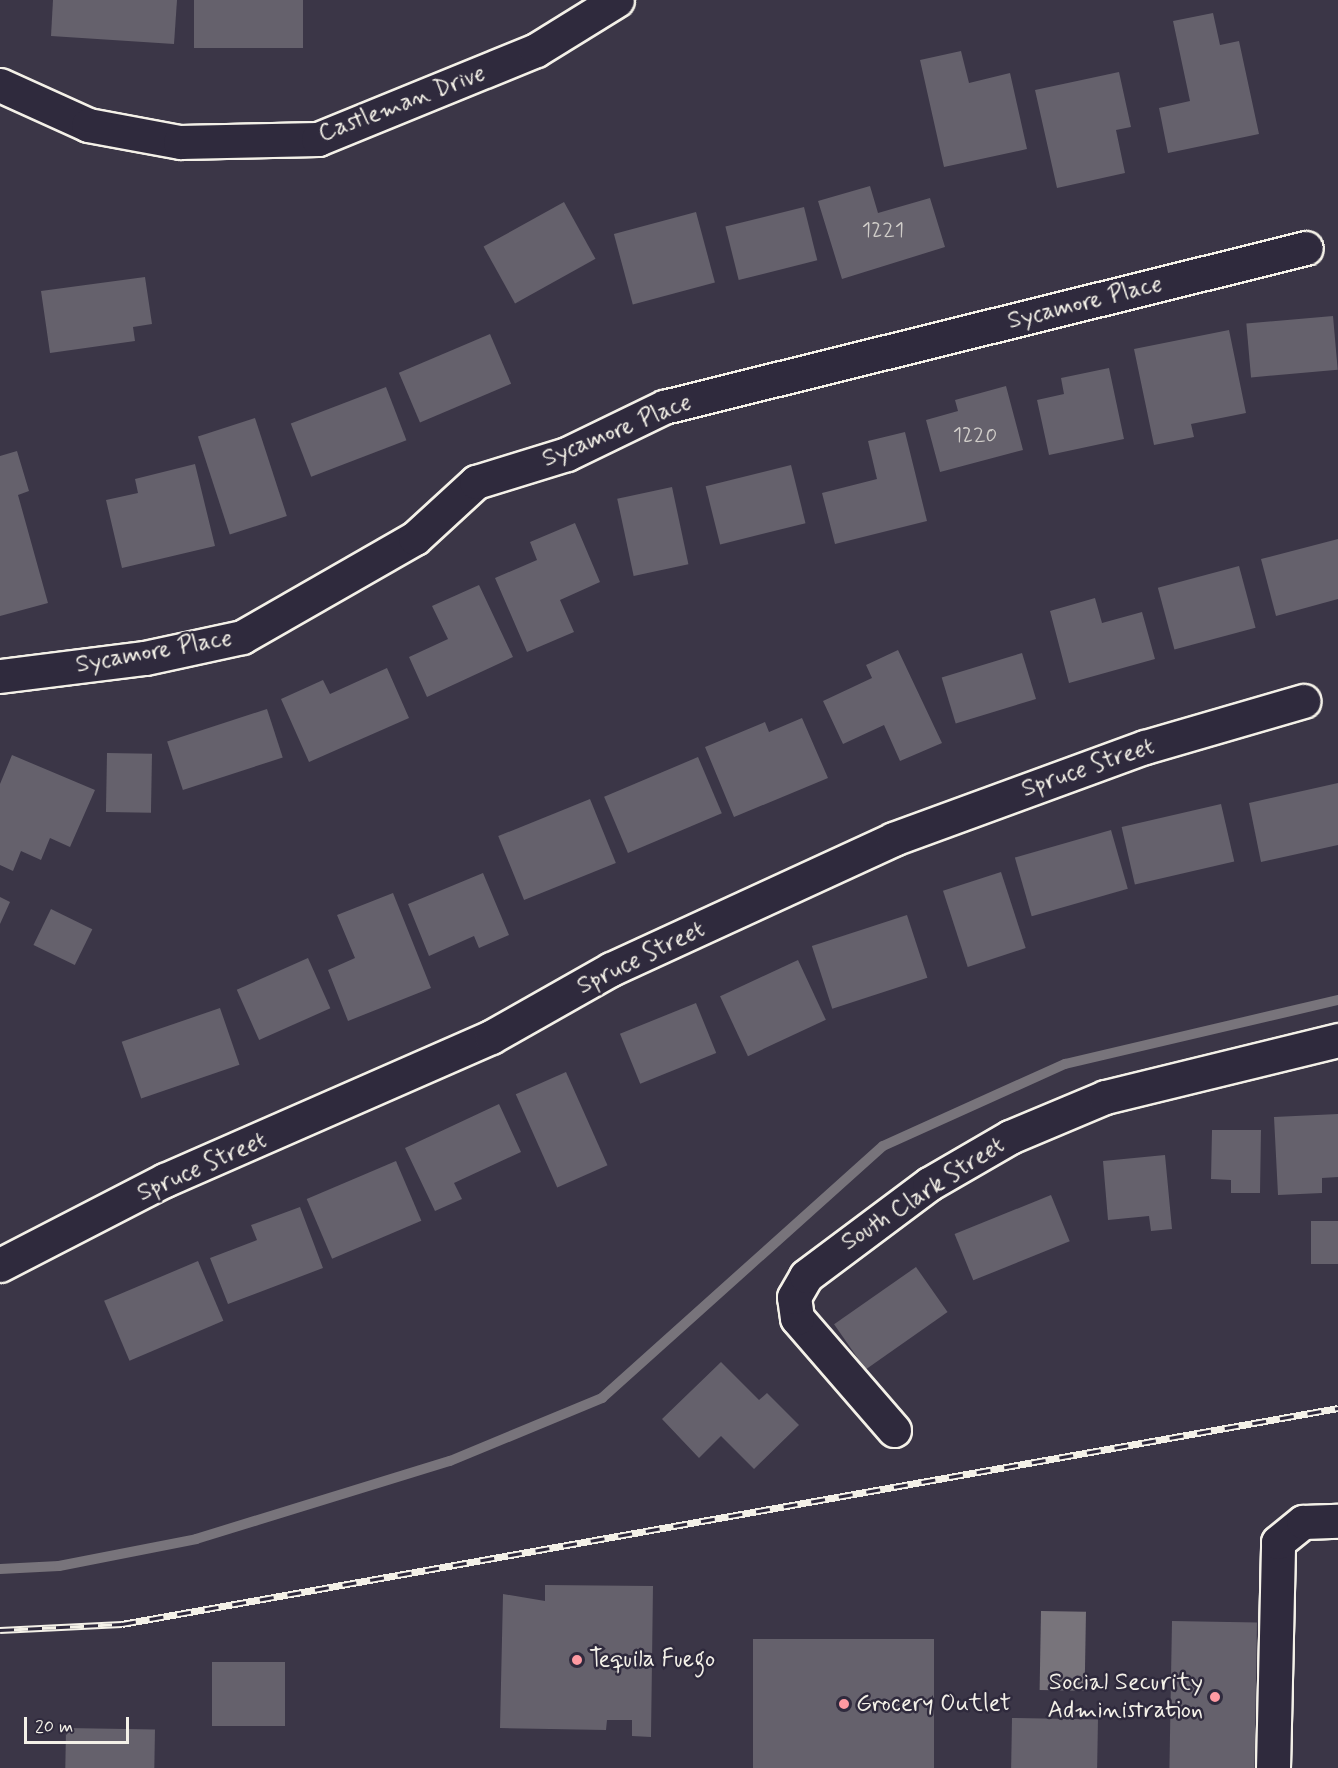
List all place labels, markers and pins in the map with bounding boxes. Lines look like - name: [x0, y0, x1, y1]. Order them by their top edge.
- place label: Tequila Fuego: [589, 1646, 716, 1674]
- marker: Tequila Fuego: [570, 1653, 584, 1667]
- place label: Social Security Administration: [1048, 1669, 1203, 1725]
- place label: Grocery Outlet: [856, 1690, 1004, 1718]
- marker: Social Security Administration: [1208, 1690, 1222, 1704]
- marker: Grocery Outlet: [837, 1697, 851, 1711]

